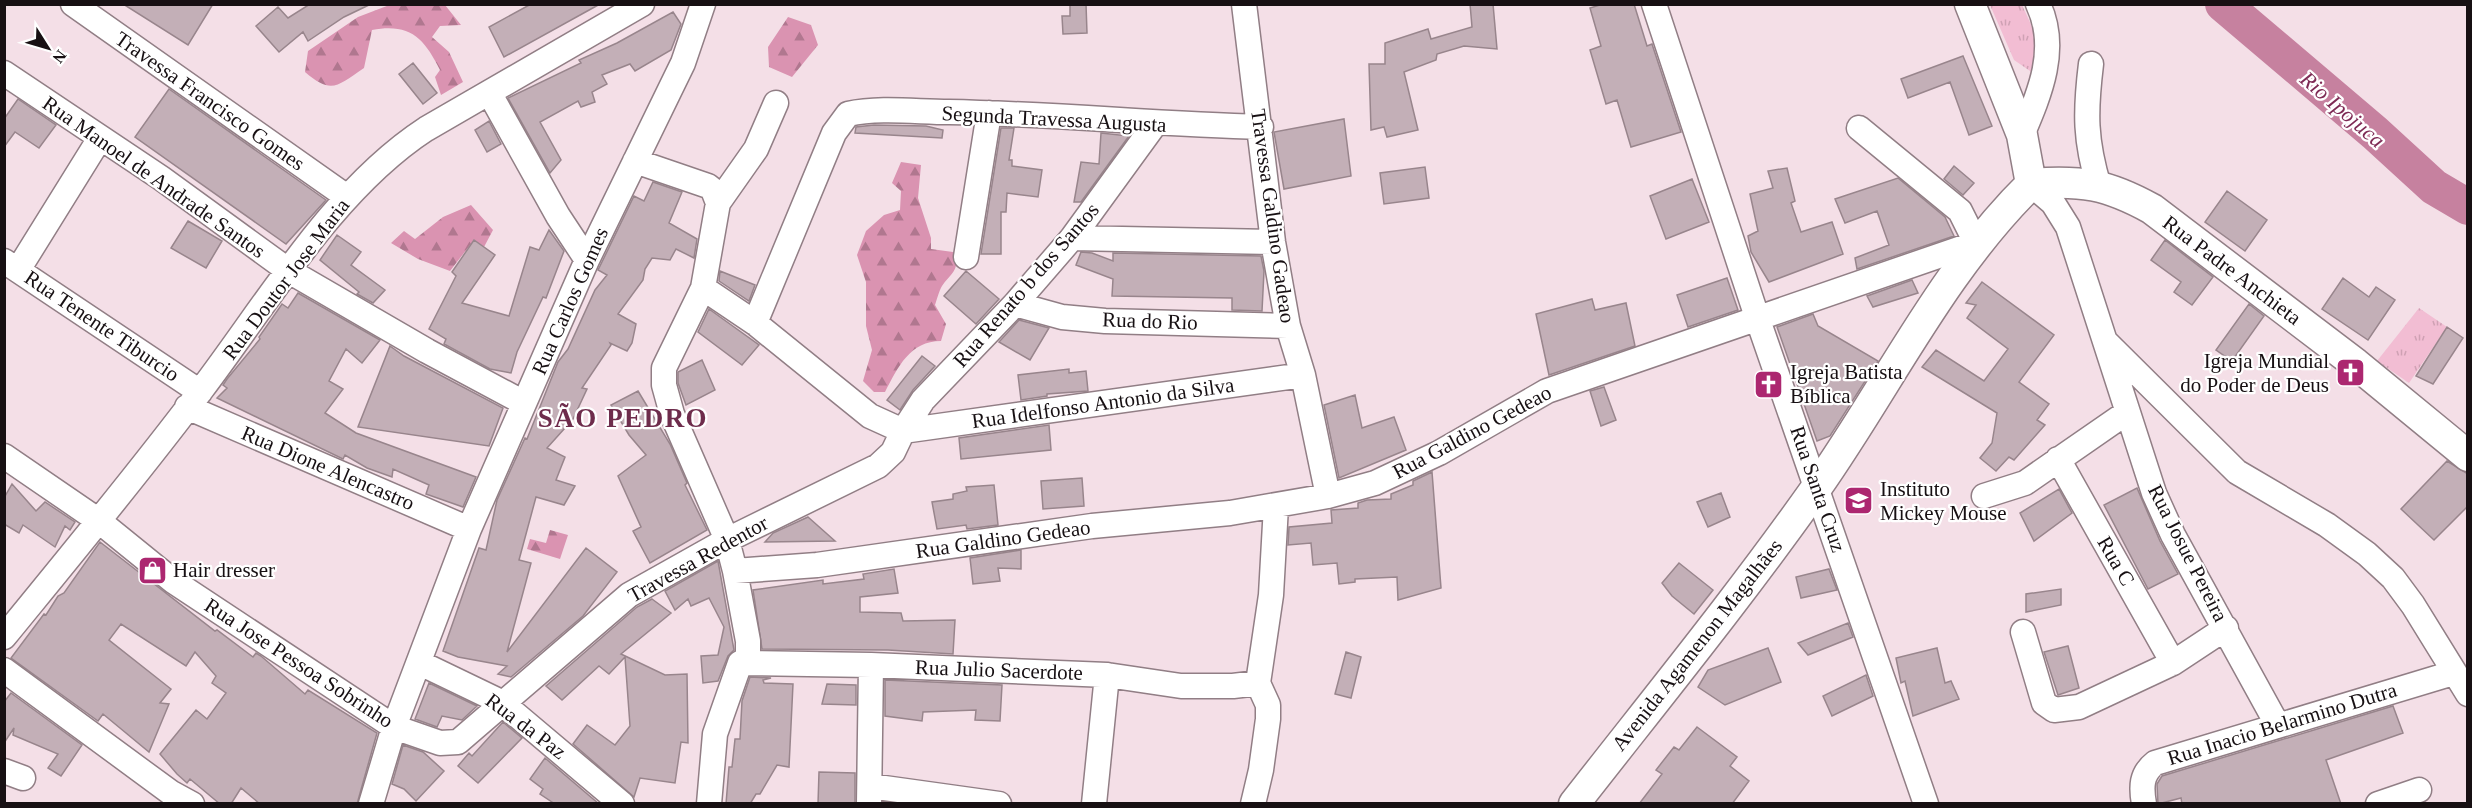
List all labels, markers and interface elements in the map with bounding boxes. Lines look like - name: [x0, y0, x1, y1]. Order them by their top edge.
- north arrow: [18, 18, 78, 78]
- street label: Travessa Francisco Gomes: [111, 26, 309, 176]
- text: N: [49, 47, 70, 67]
- water label: Rio Ipojuca: [2295, 65, 2390, 153]
- street label: Rua Manoel de Andrade Santos: [38, 91, 270, 263]
- street label: Segunda Travessa Augusta: [941, 101, 1168, 137]
- street label: Travessa Galdino Gadeao: [1246, 107, 1300, 325]
- street label: Rua Doutor Jose Maria: [218, 193, 355, 364]
- street label: Rua Renato b dos Santos: [948, 198, 1104, 372]
- street label: Rua Padre Anchieta: [2158, 210, 2306, 330]
- street label: Rua Carlos Gomes: [527, 224, 613, 378]
- street label: Rua Tenente Tiburcio: [20, 265, 184, 387]
- street label: Rua do Rio: [1102, 307, 1198, 335]
- place label: Igreja Mundial do Poder de Deus: [2180, 349, 2329, 397]
- church icon: Igreja Mundial do Poder de Deus: [2334, 357, 2366, 389]
- place label: Igreja Batista Bíblica: [1790, 360, 1903, 408]
- church icon: Igreja Batista Bíblica: [1753, 368, 1785, 400]
- street label: Rua Idelfonso Antonio da Silva: [970, 373, 1236, 433]
- street label: Rua Galdino Gedeao: [1389, 380, 1555, 484]
- district label: SÃO PEDRO: [538, 403, 708, 433]
- street label: Rua Dione Alencastro: [238, 421, 418, 515]
- street label: Rua Santa Cruz: [1785, 423, 1851, 555]
- place label: Instituto Mickey Mouse: [1880, 477, 2007, 525]
- street label: Rua Josue Pereira: [2143, 481, 2233, 626]
- school or university icon: Instituto Mickey Mouse: [1843, 485, 1875, 517]
- street label: Travessa Redentor: [624, 511, 772, 607]
- street label: Rua Galdino Gedeao: [914, 515, 1092, 563]
- street label: Rua C: [2092, 532, 2140, 590]
- street label: Avenida Agamenon Magalhães: [1607, 534, 1787, 756]
- shop icon: Hair dresser: [136, 554, 168, 586]
- place label: Hair dresser: [173, 558, 275, 582]
- street label: Rua Jose Pessoa Sobrinho: [200, 593, 398, 733]
- street label: Rua Julio Sacerdote: [915, 655, 1083, 685]
- street label: Rua Inacio Belarmino Dutra: [2164, 677, 2400, 770]
- street label: Rua da Paz: [481, 688, 571, 764]

